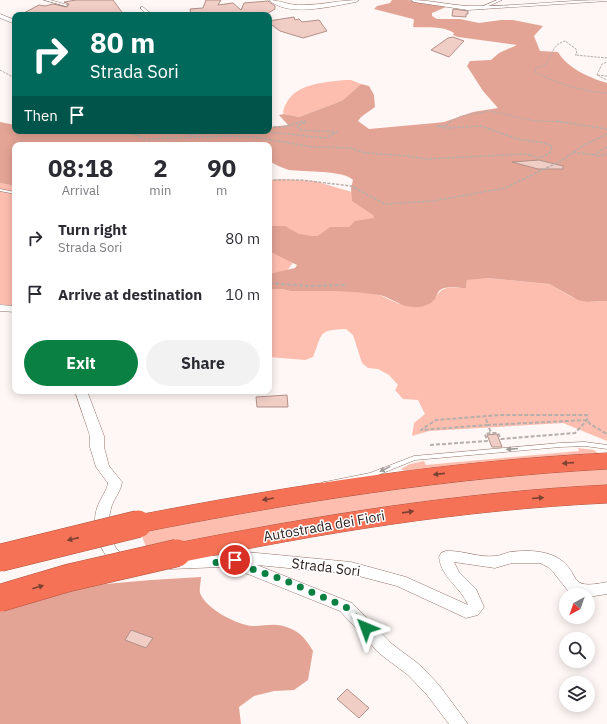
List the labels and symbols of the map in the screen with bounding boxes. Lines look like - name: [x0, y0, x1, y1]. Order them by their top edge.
- one-way arrow: [506, 446, 518, 453]
- one-way arrow: [561, 460, 574, 466]
- one-way arrow: [379, 466, 390, 472]
- one-way arrow: [433, 471, 445, 478]
- one-way arrow: [532, 495, 544, 502]
- one-way arrow: [262, 496, 274, 502]
- street label: Autostrada dei Fiori: [262, 506, 386, 546]
- one-way arrow: [402, 509, 414, 515]
- one-way arrow: [67, 537, 79, 543]
- pin: [218, 543, 252, 577]
- street label: Strada Sori: [291, 554, 361, 580]
- one-way arrow: [32, 584, 44, 590]
- north arrow: [559, 588, 595, 624]
- position arrow: [345, 607, 387, 649]

